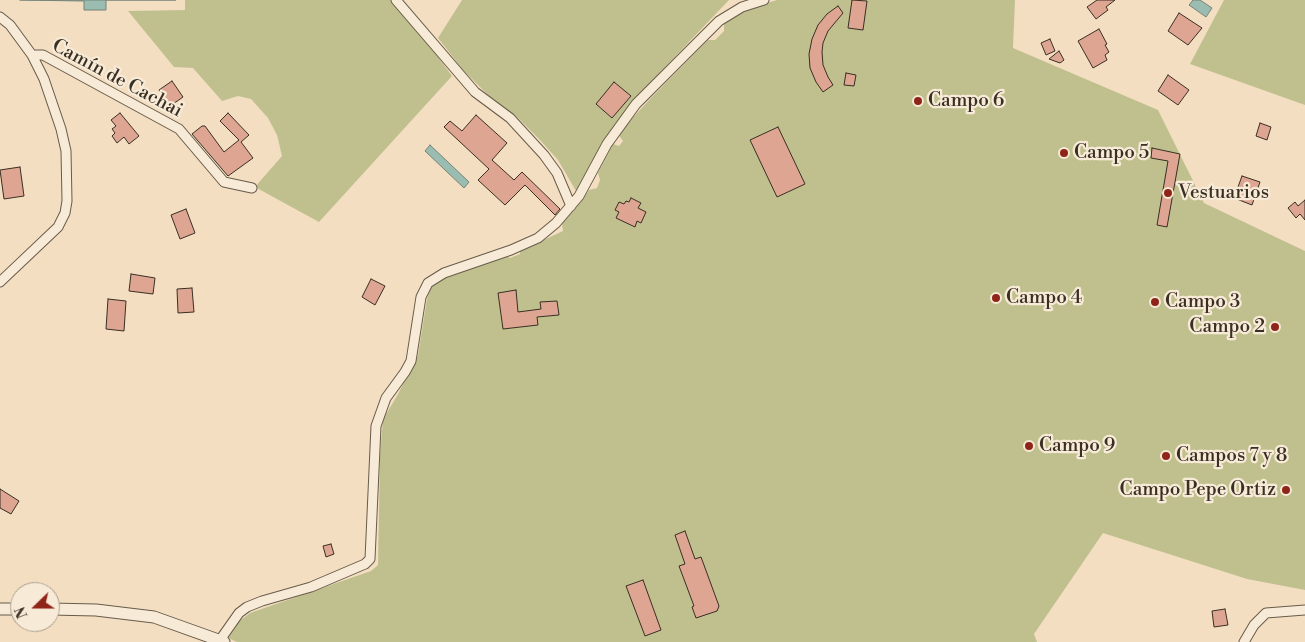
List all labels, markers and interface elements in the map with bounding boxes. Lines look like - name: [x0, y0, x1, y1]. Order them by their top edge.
- street label: Camín de Cachai: [48, 35, 186, 123]
- place label: Campo 6: [928, 90, 1004, 112]
- marker: Campo 6: [912, 95, 924, 107]
- place label: Campo 5: [1074, 142, 1149, 164]
- marker: Campo 5: [1058, 147, 1070, 159]
- place label: Vestuarios: [1178, 182, 1269, 204]
- marker: Vestuarios: [1162, 187, 1174, 199]
- place label: Campo 4: [1006, 287, 1082, 309]
- place label: Campo 3: [1165, 291, 1240, 313]
- marker: Campo 4: [990, 292, 1002, 304]
- marker: Campo 3: [1149, 296, 1161, 308]
- place label: Campo 2: [1189, 316, 1265, 338]
- marker: Campo 2: [1269, 321, 1281, 333]
- place label: Campo 9: [1039, 435, 1115, 457]
- marker: Campo 9: [1023, 440, 1035, 452]
- place label: Campos 7 y 8: [1176, 445, 1287, 467]
- marker: Campos 7 y 8: [1160, 450, 1172, 462]
- place label: Campo Pepe Ortiz: [1120, 479, 1276, 501]
- marker: Campo Pepe Ortiz: [1280, 484, 1292, 496]
- north arrow: [10, 582, 60, 632]
- text: N: [12, 604, 32, 621]

